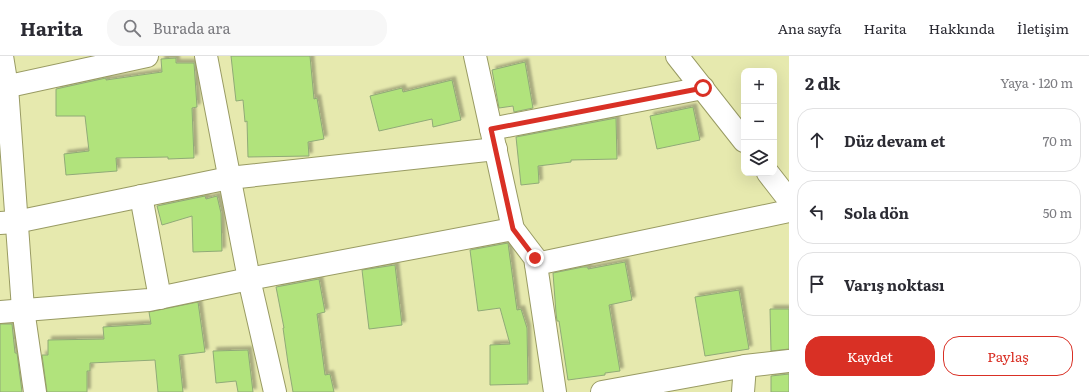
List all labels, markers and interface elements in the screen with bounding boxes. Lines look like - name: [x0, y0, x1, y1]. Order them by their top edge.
- search box: [107, 10, 387, 46]
- text: Harita: [20, 14, 83, 42]
- text: Burada ara: [153, 16, 231, 39]
- icon: search: [121, 17, 143, 39]
- text: Ana sayfa: [778, 18, 841, 38]
- text: Harita: [863, 18, 907, 38]
- text: Hakkında: [929, 18, 995, 38]
- text: İletişim: [1017, 18, 1069, 38]
- map controls: [741, 68, 777, 176]
- button: +: [741, 68, 777, 104]
- text: 2 dk: [805, 70, 840, 95]
- text: Yaya · 120 m: [1000, 73, 1073, 92]
- route start: [694, 79, 712, 97]
- button: −: [741, 104, 777, 140]
- icon: ahead: [806, 129, 828, 151]
- text: Düz devam et: [844, 129, 945, 152]
- text: 70 m: [1043, 131, 1072, 150]
- button: layers: [741, 140, 777, 176]
- icon: left: [806, 201, 828, 223]
- text: Sola dön: [844, 201, 909, 224]
- text: 50 m: [1043, 203, 1072, 222]
- route end: [526, 249, 544, 267]
- icon: arrive: [806, 273, 828, 295]
- text: Varış noktası: [844, 273, 944, 296]
- button: Kaydet: [805, 336, 935, 376]
- button: Paylaş: [943, 336, 1073, 376]

